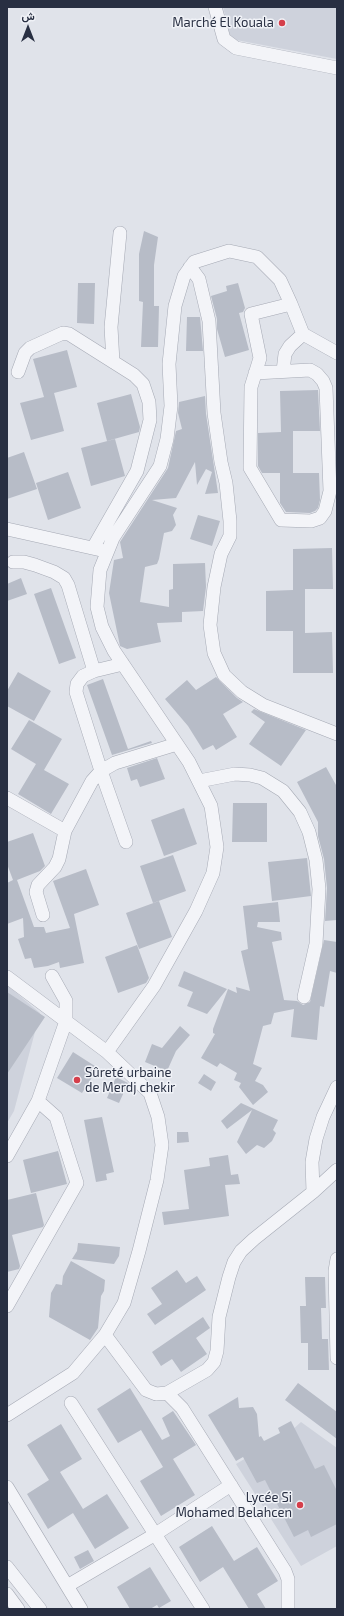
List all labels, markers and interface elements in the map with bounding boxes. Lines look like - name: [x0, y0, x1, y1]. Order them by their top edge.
- north arrow: [8, 8, 48, 48]
- text: ش: [21, 9, 35, 22]
- place label: Marché El Kouala: [172, 15, 274, 31]
- marker: Marché El Kouala: [277, 18, 287, 28]
- place label: Sûreté urbaine de Merdj chekir: [85, 1065, 175, 1096]
- marker: Sûreté urbaine de Merdj chekir: [72, 1075, 82, 1085]
- place label: Lycée Si Mohamed Belahcen: [175, 1490, 292, 1521]
- marker: Lycée Si Mohamed Belahcen: [295, 1500, 305, 1510]

